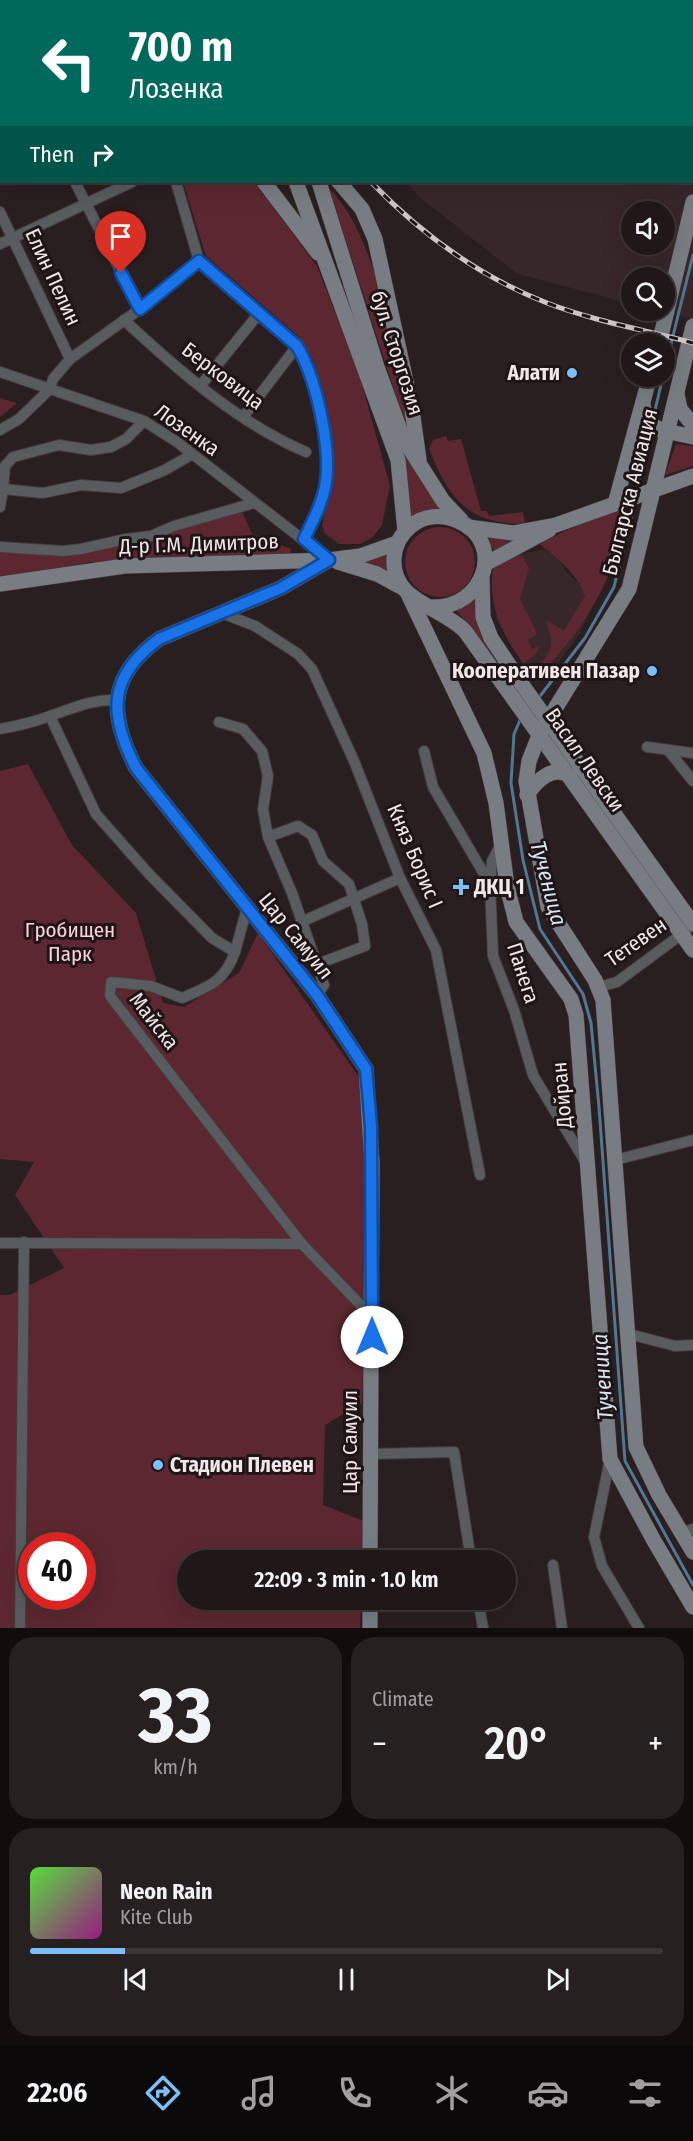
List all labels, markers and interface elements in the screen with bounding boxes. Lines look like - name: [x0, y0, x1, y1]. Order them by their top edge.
- text: 700 m: [129, 22, 233, 72]
- icon: left: [30, 24, 108, 102]
- text: Лозенка: [129, 73, 224, 105]
- icon: right: [86, 138, 119, 171]
- text: Then: [30, 141, 74, 168]
- map controls: [621, 201, 675, 387]
- button: sound: [621, 201, 675, 255]
- pin: [95, 211, 146, 273]
- icon: arrive: [104, 220, 137, 253]
- street label: Елин Пелин: [19, 224, 87, 330]
- button: search: [621, 267, 675, 321]
- street label: бул. Сторгозия: [365, 288, 429, 418]
- button: layers: [621, 333, 675, 387]
- street label: Берковица: [177, 337, 269, 415]
- place label: Алати: [507, 360, 560, 386]
- marker: Алати: [565, 366, 579, 380]
- street label: Лозенка: [149, 398, 225, 462]
- street label: Българска Авиация: [597, 406, 663, 578]
- street label: Д-р Г.М. Димитров: [118, 528, 279, 560]
- place label: Кооперативен Пазар: [452, 658, 640, 684]
- marker: Кооперативен Пазар: [645, 664, 659, 678]
- street label: Васил Левски: [540, 703, 630, 817]
- street label: Княз Борис I: [381, 800, 449, 912]
- water label: Тученица: [524, 838, 573, 928]
- place label: ДКЦ 1: [473, 874, 525, 900]
- marker: ДКЦ 1: [452, 878, 470, 896]
- street label: Цар Самуил: [253, 887, 339, 985]
- street label: Тетевен: [600, 912, 672, 972]
- park label: Гробищен Парк: [25, 917, 115, 967]
- street label: Панега: [501, 939, 545, 1007]
- street label: Майска: [124, 987, 184, 1055]
- street label: Дойран: [546, 1061, 578, 1130]
- position arrow: [340, 1305, 404, 1369]
- water label: Тученица: [586, 1333, 619, 1421]
- street label: Цар Самуил: [337, 1390, 363, 1494]
- place label: Стадион Плевен: [170, 1452, 314, 1478]
- marker: Стадион Плевен: [151, 1458, 165, 1472]
- speed limit sign: 40: [18, 1532, 96, 1610]
- text: 22:09 · 3 min · 1.0 km: [254, 1566, 439, 1593]
- text: 33: [139, 1669, 212, 1763]
- text: Climate: [372, 1687, 434, 1711]
- text: 20°: [484, 1717, 550, 1771]
- text: −: [372, 1724, 387, 1764]
- text: +: [648, 1724, 663, 1764]
- text: km/h: [153, 1755, 198, 1779]
- text: Neon Rain: [120, 1878, 213, 1905]
- text: Kite Club: [120, 1905, 193, 1929]
- icon: previous: [119, 1963, 152, 1996]
- icon: pause: [330, 1963, 363, 1996]
- icon: next: [541, 1963, 574, 1996]
- icon: directions: [142, 2072, 184, 2114]
- icon: music: [238, 2072, 280, 2114]
- icon: phone: [334, 2072, 376, 2114]
- icon: climate: [431, 2072, 473, 2114]
- icon: car: [527, 2072, 569, 2114]
- icon: filters: [624, 2072, 666, 2114]
- text: 22:06: [27, 2077, 87, 2109]

